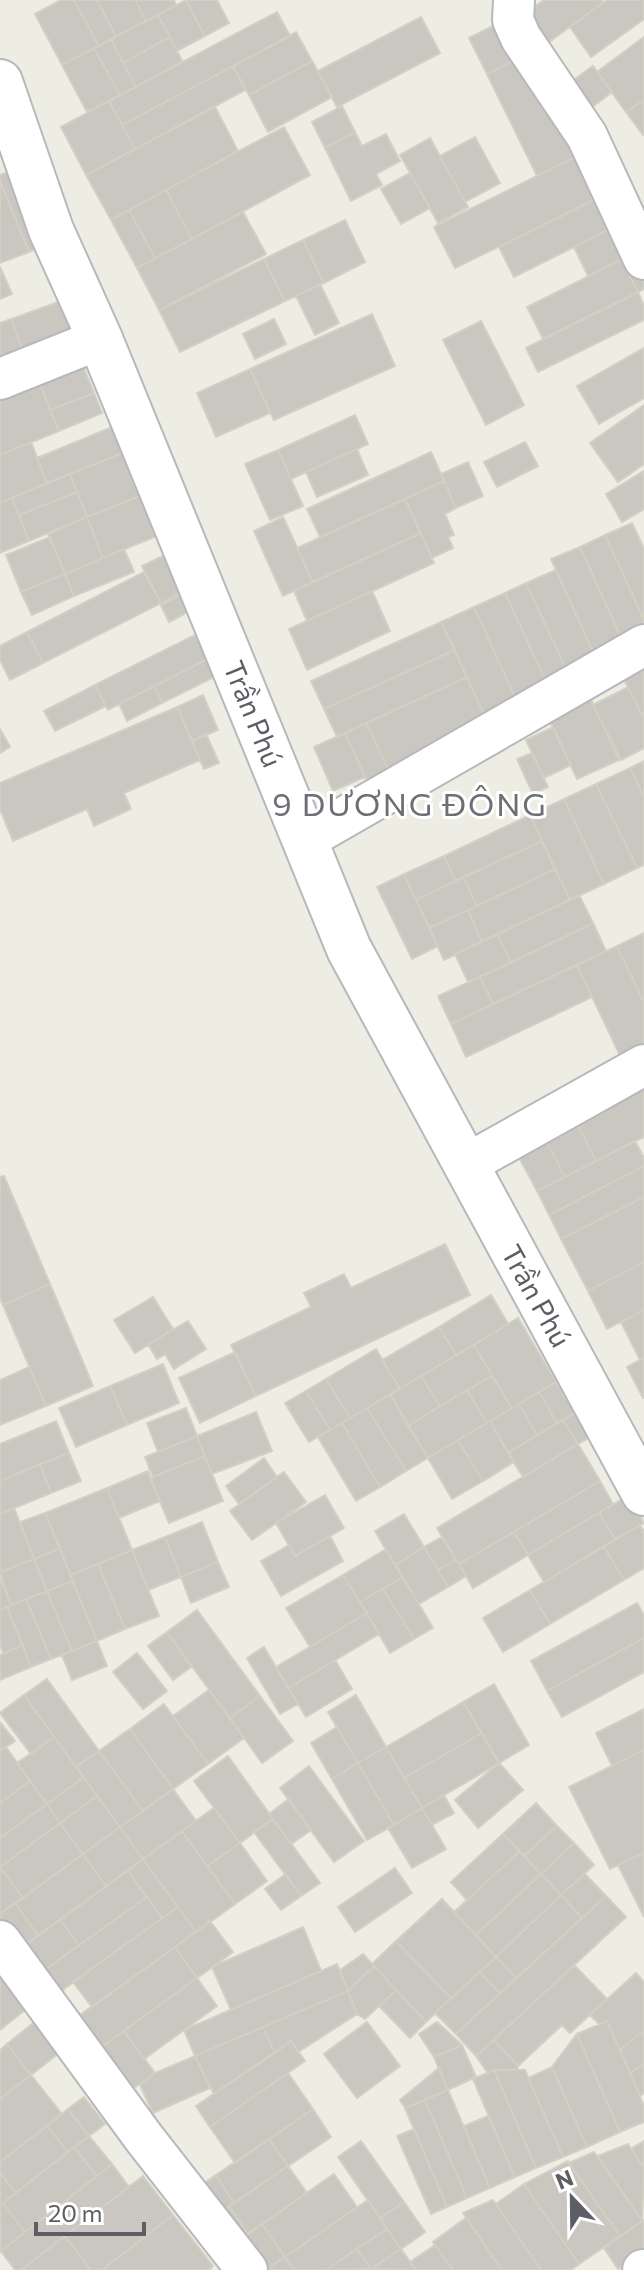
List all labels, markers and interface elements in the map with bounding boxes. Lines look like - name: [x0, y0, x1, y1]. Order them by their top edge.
- street label: Trần Phú: [217, 655, 291, 772]
- district label: 9 DƯƠNG ĐÔNG: [272, 783, 548, 823]
- street label: Trần Phú: [495, 1238, 579, 1353]
- north arrow: [532, 2158, 612, 2238]
- text: N: [552, 2163, 577, 2195]
- scale bar: [36, 2186, 144, 2236]
- text: 20 m: [48, 2198, 102, 2227]

